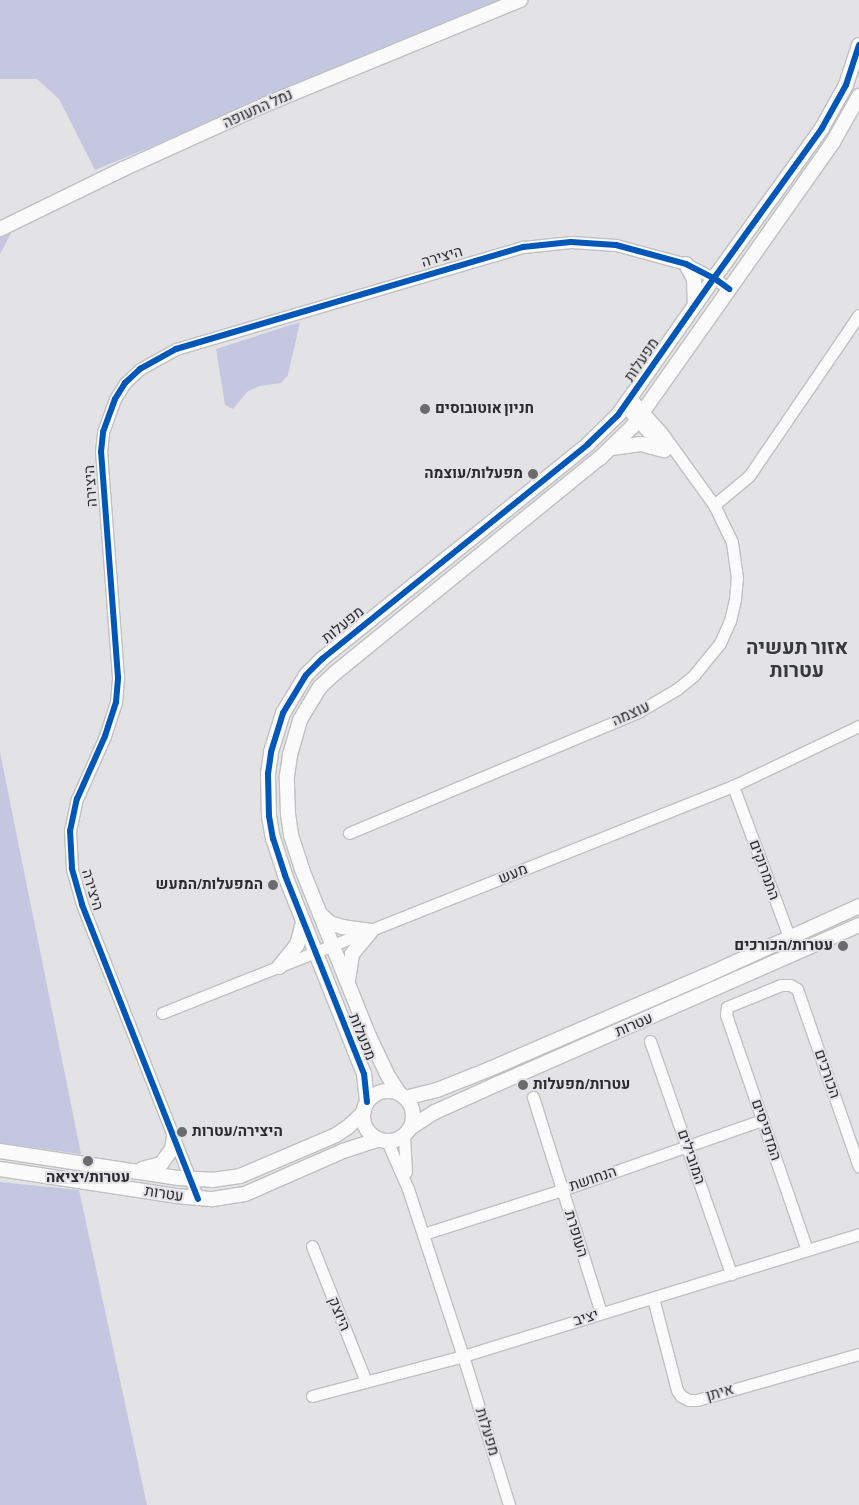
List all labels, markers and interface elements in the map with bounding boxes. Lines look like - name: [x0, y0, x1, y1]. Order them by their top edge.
- street label: נמל התעופה: [220, 86, 296, 132]
- street label: היצירה: [419, 243, 465, 271]
- street label: מפעלות: [621, 335, 663, 385]
- place label: חניון אוטובוסים: [435, 400, 534, 418]
- marker: חניון אוטובוסים: [419, 403, 431, 415]
- street label: היצירה: [81, 464, 101, 508]
- place label: מפעלות/עוצמה: [424, 465, 523, 483]
- marker: מפעלות/עוצמה: [527, 468, 539, 480]
- street label: מפעלות: [318, 603, 368, 647]
- district label: אזור תעשיה עטרות: [746, 637, 848, 684]
- street label: עוצמה: [609, 698, 653, 730]
- street label: התמרוקים: [745, 837, 783, 903]
- street label: מעש: [496, 860, 530, 888]
- street label: היצירה: [77, 867, 107, 913]
- place label: המפעלות/המעש: [156, 876, 263, 894]
- marker: המפעלות/המעש: [267, 879, 279, 891]
- place label: עטרות/הכורכים: [734, 937, 833, 955]
- marker: עטרות/הכורכים: [837, 940, 849, 952]
- street label: עטרות: [612, 1009, 656, 1041]
- street label: מפעלות: [344, 1011, 380, 1063]
- street label: הכורכים: [810, 1047, 844, 1101]
- place label: עטרות/מפעלות: [533, 1076, 630, 1094]
- marker: עטרות/מפעלות: [517, 1079, 529, 1091]
- street label: המדפיסים: [747, 1097, 785, 1163]
- place label: היצירה/עטרות: [192, 1123, 283, 1141]
- marker: היצירה/עטרות: [176, 1126, 188, 1138]
- street label: המובילים: [673, 1127, 709, 1187]
- marker: עטרות/יציאה: [82, 1155, 94, 1167]
- street label: הנחושת: [567, 1163, 619, 1195]
- place label: עטרות/יציאה: [46, 1169, 130, 1187]
- street label: עטרות: [143, 1182, 185, 1206]
- street label: העופרת: [560, 1208, 592, 1260]
- street label: היוצק: [324, 1294, 354, 1334]
- street label: יציב: [571, 1306, 601, 1330]
- street label: איתן: [704, 1381, 736, 1405]
- street label: מפעלות: [471, 1406, 503, 1458]

